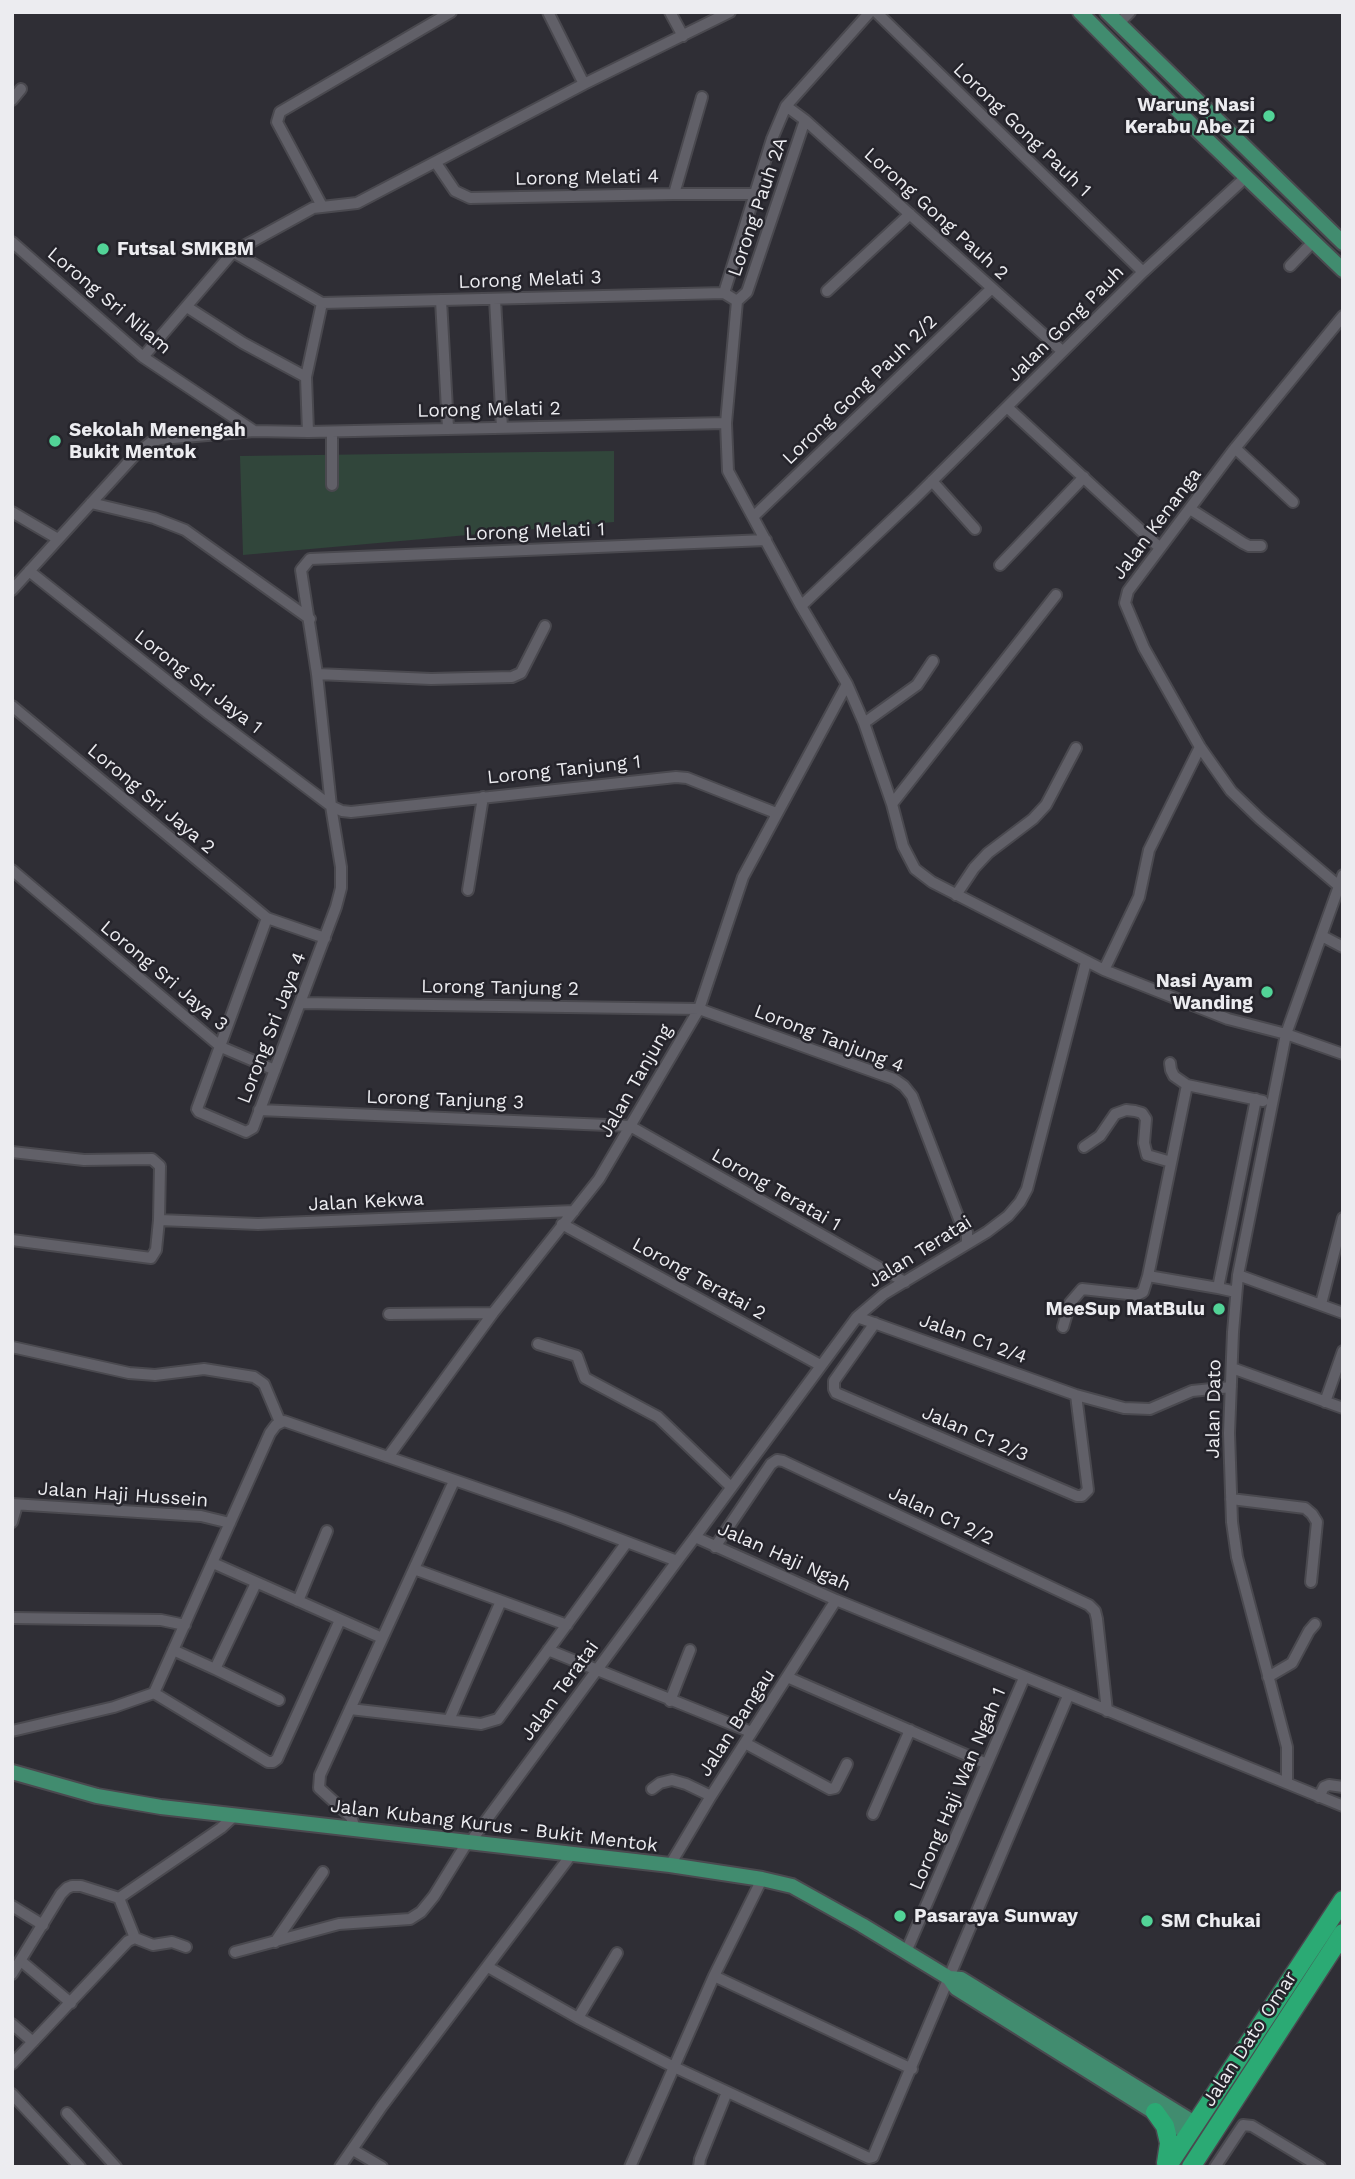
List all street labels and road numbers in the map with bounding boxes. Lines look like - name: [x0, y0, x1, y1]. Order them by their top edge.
- street label: Lorong Gong Pauh 1: [948, 58, 1096, 202]
- street label: Lorong Pauh 2A: [724, 134, 792, 280]
- street label: Lorong Gong Pauh 2: [859, 143, 1013, 285]
- street label: Lorong Melati 4: [515, 165, 659, 191]
- street label: Lorong Sri Nilam: [42, 243, 176, 359]
- street label: Jalan Gong Pauh: [1003, 261, 1129, 387]
- street label: Lorong Melati 3: [458, 266, 602, 294]
- street label: Lorong Gong Pauh 2/2: [778, 310, 942, 470]
- street label: Lorong Melati 2: [417, 397, 561, 423]
- street label: Jalan Kenanga: [1108, 464, 1206, 584]
- street label: Lorong Melati 1: [465, 518, 605, 546]
- street label: Lorong Sri Jaya 1: [130, 625, 266, 739]
- street label: Lorong Sri Jaya 2: [83, 739, 219, 859]
- street label: Lorong Tanjung 1: [486, 751, 642, 789]
- street label: Lorong Sri Jaya 3: [96, 916, 232, 1036]
- street label: Lorong Sri Jaya 4: [233, 949, 311, 1107]
- street label: Lorong Tanjung 2: [421, 975, 579, 1001]
- street label: Lorong Tanjung 4: [751, 1000, 907, 1078]
- street label: Jalan Tanjung: [594, 1020, 678, 1142]
- street label: Lorong Tanjung 3: [366, 1086, 524, 1114]
- street label: Lorong Teratai 1: [707, 1144, 845, 1236]
- street label: Jalan Kekwa: [308, 1188, 424, 1216]
- street label: Jalan Teratai: [864, 1211, 976, 1293]
- street label: Lorong Teratai 2: [628, 1233, 770, 1325]
- street label: Jalan C1 2/4: [916, 1309, 1030, 1369]
- street label: Jalan Dato: [1202, 1359, 1226, 1459]
- street label: Jalan C1 2/3: [918, 1401, 1032, 1467]
- street label: Jalan Haji Hussein: [37, 1478, 209, 1512]
- street label: Jalan C1 2/2: [885, 1482, 997, 1550]
- street label: Jalan Haji Ngah: [714, 1517, 854, 1597]
- street label: Jalan Teratai: [516, 1637, 604, 1745]
- street label: Jalan Bangau: [694, 1665, 780, 1781]
- street label: Lorong Haji Wan Ngah 1: [905, 1684, 1011, 1894]
- street label: Jalan Kubang Kurus - Bukit Mentok: [329, 1795, 659, 1857]
- street label: Jalan Dato Omar: [1198, 1967, 1302, 2111]

